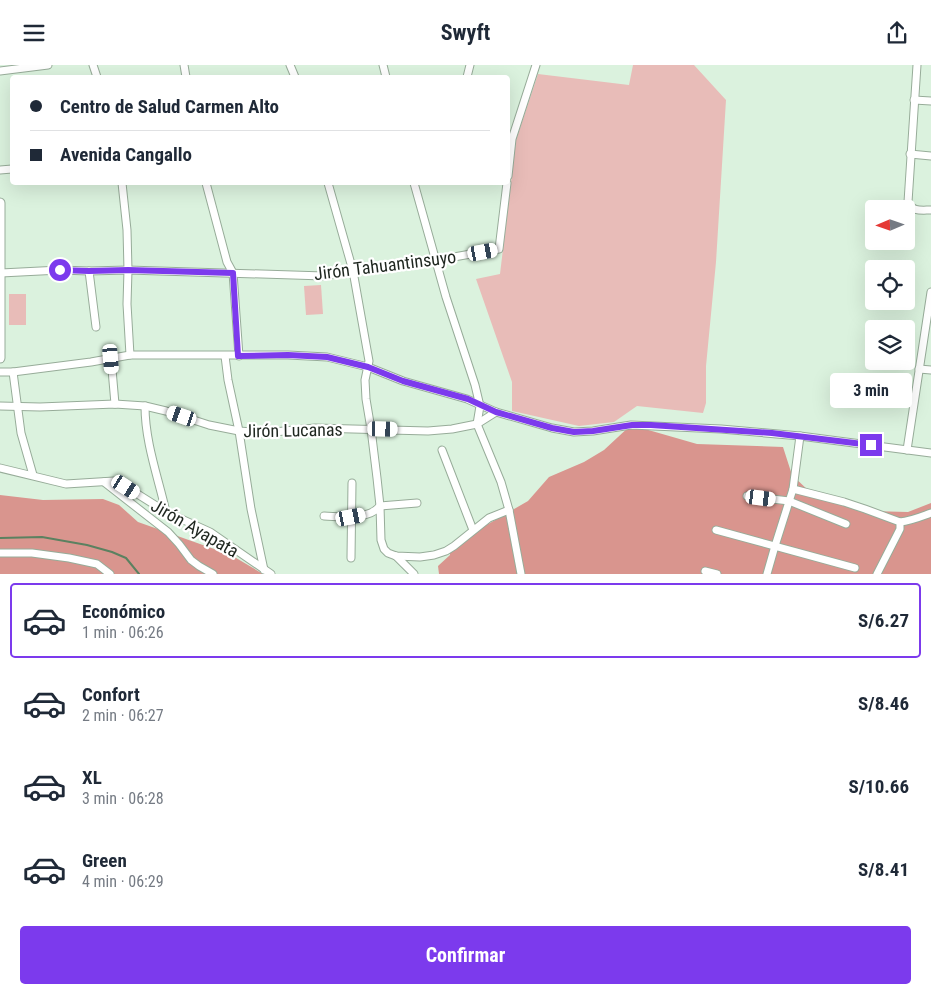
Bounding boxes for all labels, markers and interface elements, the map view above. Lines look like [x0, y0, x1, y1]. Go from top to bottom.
icon: menu [20, 19, 48, 47]
icon: share [883, 19, 911, 47]
text: Swyft [441, 20, 490, 45]
text: Centro de Salud Carmen Alto [60, 95, 279, 118]
text: Avenida Cangallo [60, 143, 192, 166]
north arrow [865, 200, 915, 250]
map controls [865, 200, 915, 370]
car [466, 242, 499, 262]
street label: Jirón Tahuantinsuyo [313, 246, 457, 284]
route start [49, 259, 71, 281]
button: locate [865, 260, 915, 310]
button: layers [865, 320, 915, 370]
car [102, 343, 119, 375]
callout: 3 min [830, 373, 912, 407]
text: 3 min [853, 381, 889, 400]
car [165, 404, 198, 428]
street label: Jirón Lucanas [243, 419, 343, 441]
car [367, 421, 398, 437]
route end [860, 434, 882, 456]
car [109, 473, 142, 501]
car [745, 489, 776, 507]
street label: Jirón Ayapata [148, 495, 242, 561]
car [334, 507, 367, 527]
icon: car [22, 598, 67, 643]
text: Económico [82, 600, 165, 623]
text: S/6.27 [858, 609, 909, 632]
text: 1 min · 06:26 [82, 623, 164, 642]
icon: car [22, 681, 67, 726]
text: Confort [82, 683, 140, 706]
text: S/8.46 [858, 692, 909, 715]
text: 2 min · 06:27 [82, 706, 164, 725]
icon: car [22, 764, 67, 809]
text: XL [82, 766, 102, 789]
text: S/10.66 [849, 775, 909, 798]
text: 3 min · 06:28 [82, 789, 164, 808]
icon: car [22, 847, 67, 892]
text: Green [82, 849, 127, 872]
text: S/8.41 [858, 858, 909, 881]
text: 4 min · 06:29 [82, 872, 164, 891]
button: Confirmar [20, 926, 911, 984]

